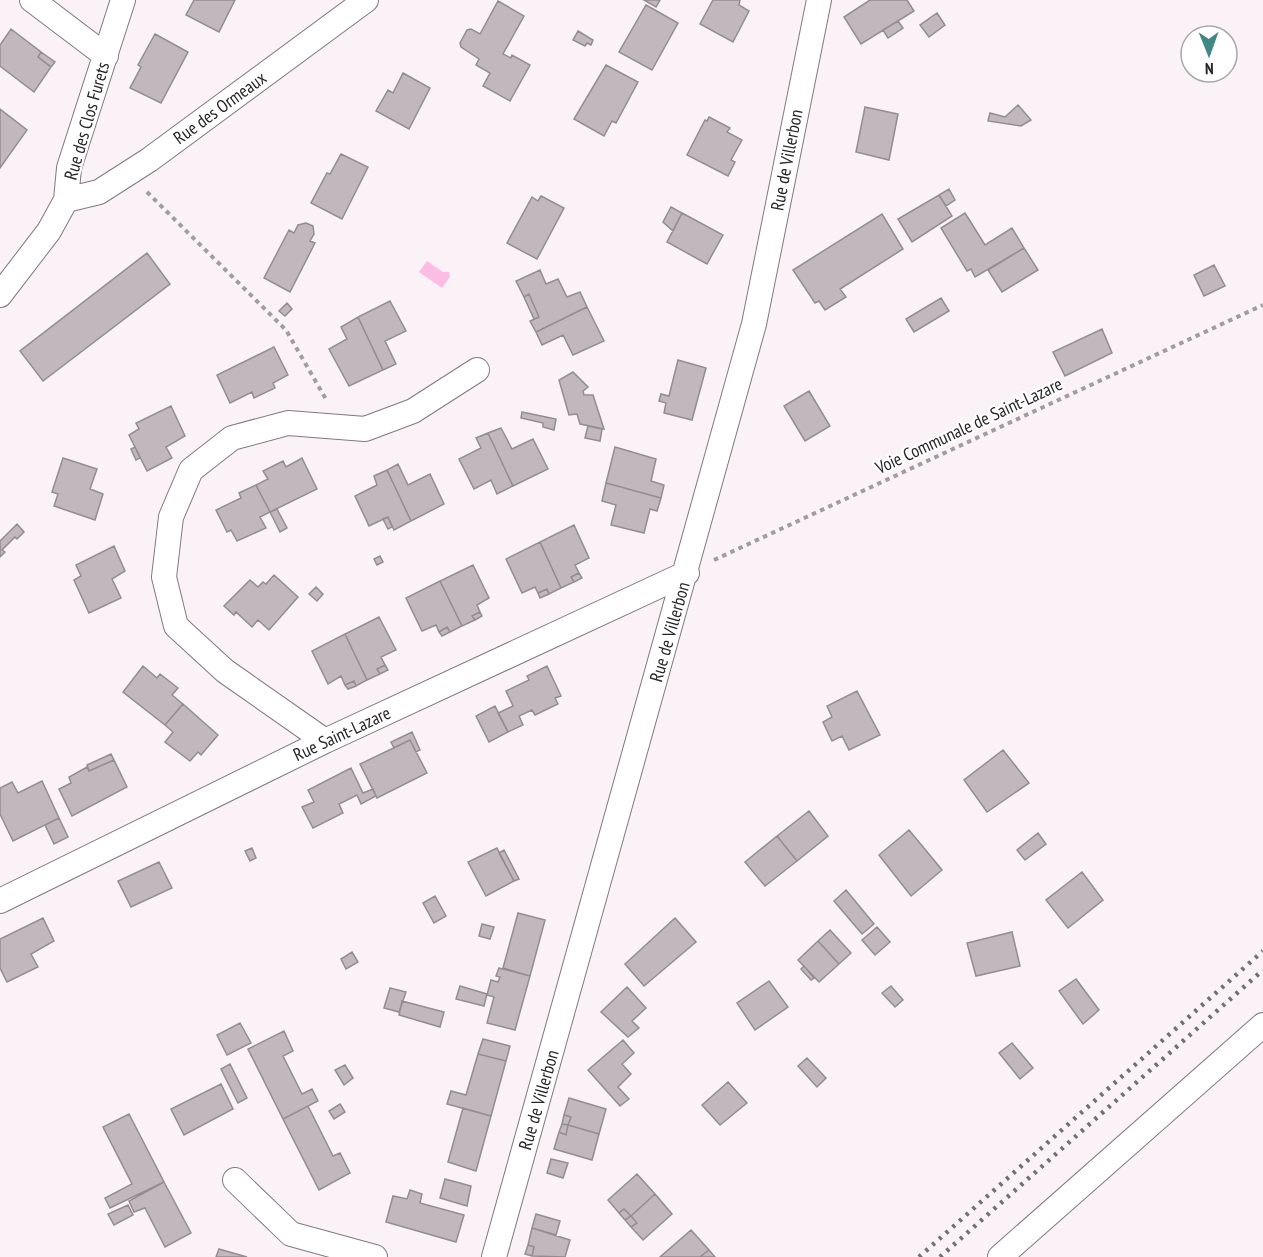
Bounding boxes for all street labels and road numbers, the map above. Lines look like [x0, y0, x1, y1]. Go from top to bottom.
street label: Rue des Clos Furets [59, 59, 114, 182]
street label: Rue des Ormeaux [169, 66, 271, 149]
street label: Rue de Villerbon [765, 107, 808, 213]
street label: Voie Communale de Saint-Lazare [871, 372, 1066, 479]
street label: Rue de Villerbon [644, 579, 695, 684]
street label: Rue Saint-Lazare [290, 701, 394, 766]
street label: Rue de Villerbon [513, 1047, 564, 1152]

